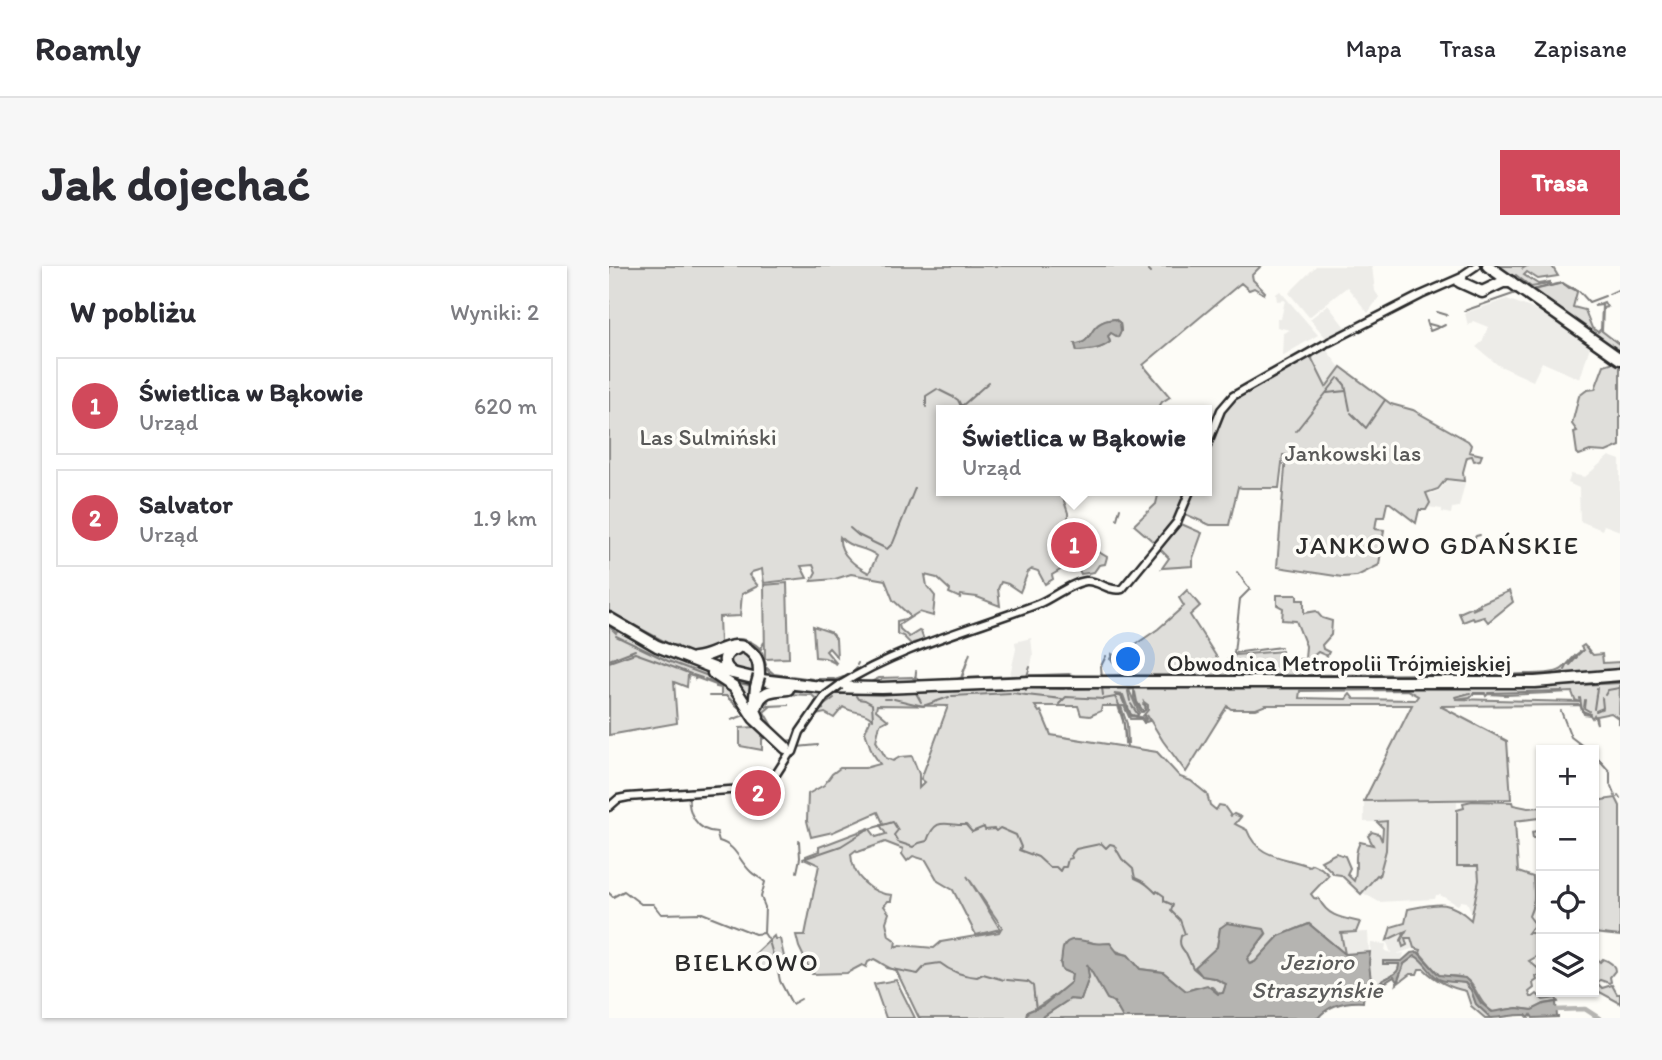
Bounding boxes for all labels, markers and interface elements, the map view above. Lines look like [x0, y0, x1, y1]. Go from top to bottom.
text: Roamly [35, 29, 141, 68]
text: Mapa [1346, 34, 1402, 63]
text: Trasa [1440, 34, 1496, 63]
text: Zapisane [1534, 34, 1627, 63]
button: Trasa [1500, 150, 1620, 215]
text: Jak dojechać [42, 153, 310, 212]
text: W pobliżu [70, 293, 196, 330]
text: Wyniki: 2 [450, 298, 539, 326]
text: Świetlica w Bąkowie [139, 376, 363, 408]
text: 1 [90, 392, 100, 420]
text: 620 m [474, 392, 537, 420]
popup [936, 405, 1212, 496]
text: Urząd [139, 408, 198, 436]
text: Świetlica w Bąkowie [962, 421, 1186, 453]
park label: Las Sulmiński [639, 423, 777, 451]
park label: Jankowski las [1285, 439, 1421, 467]
text: Urząd [962, 453, 1021, 481]
text: Salvator [139, 488, 233, 520]
text: 2 [89, 504, 101, 532]
text: 1.9 km [473, 504, 537, 532]
pin: 1 [1051, 519, 1097, 571]
text: Urząd [139, 520, 198, 548]
district label: JANKOWO GDAŃSKIE [1296, 529, 1580, 561]
your location [1111, 642, 1145, 676]
street label: Obwodnica Metropolii Trójmiejskiej [1167, 649, 1511, 677]
map controls [1536, 745, 1599, 997]
button: + [1536, 745, 1599, 808]
pin: 2 [735, 767, 781, 819]
button: − [1536, 808, 1599, 871]
button: locate [1536, 871, 1599, 934]
button: layers [1536, 934, 1599, 997]
district label: BIELKOWO [674, 946, 820, 978]
water label: Jezioro Straszyńskie [1251, 947, 1384, 1004]

